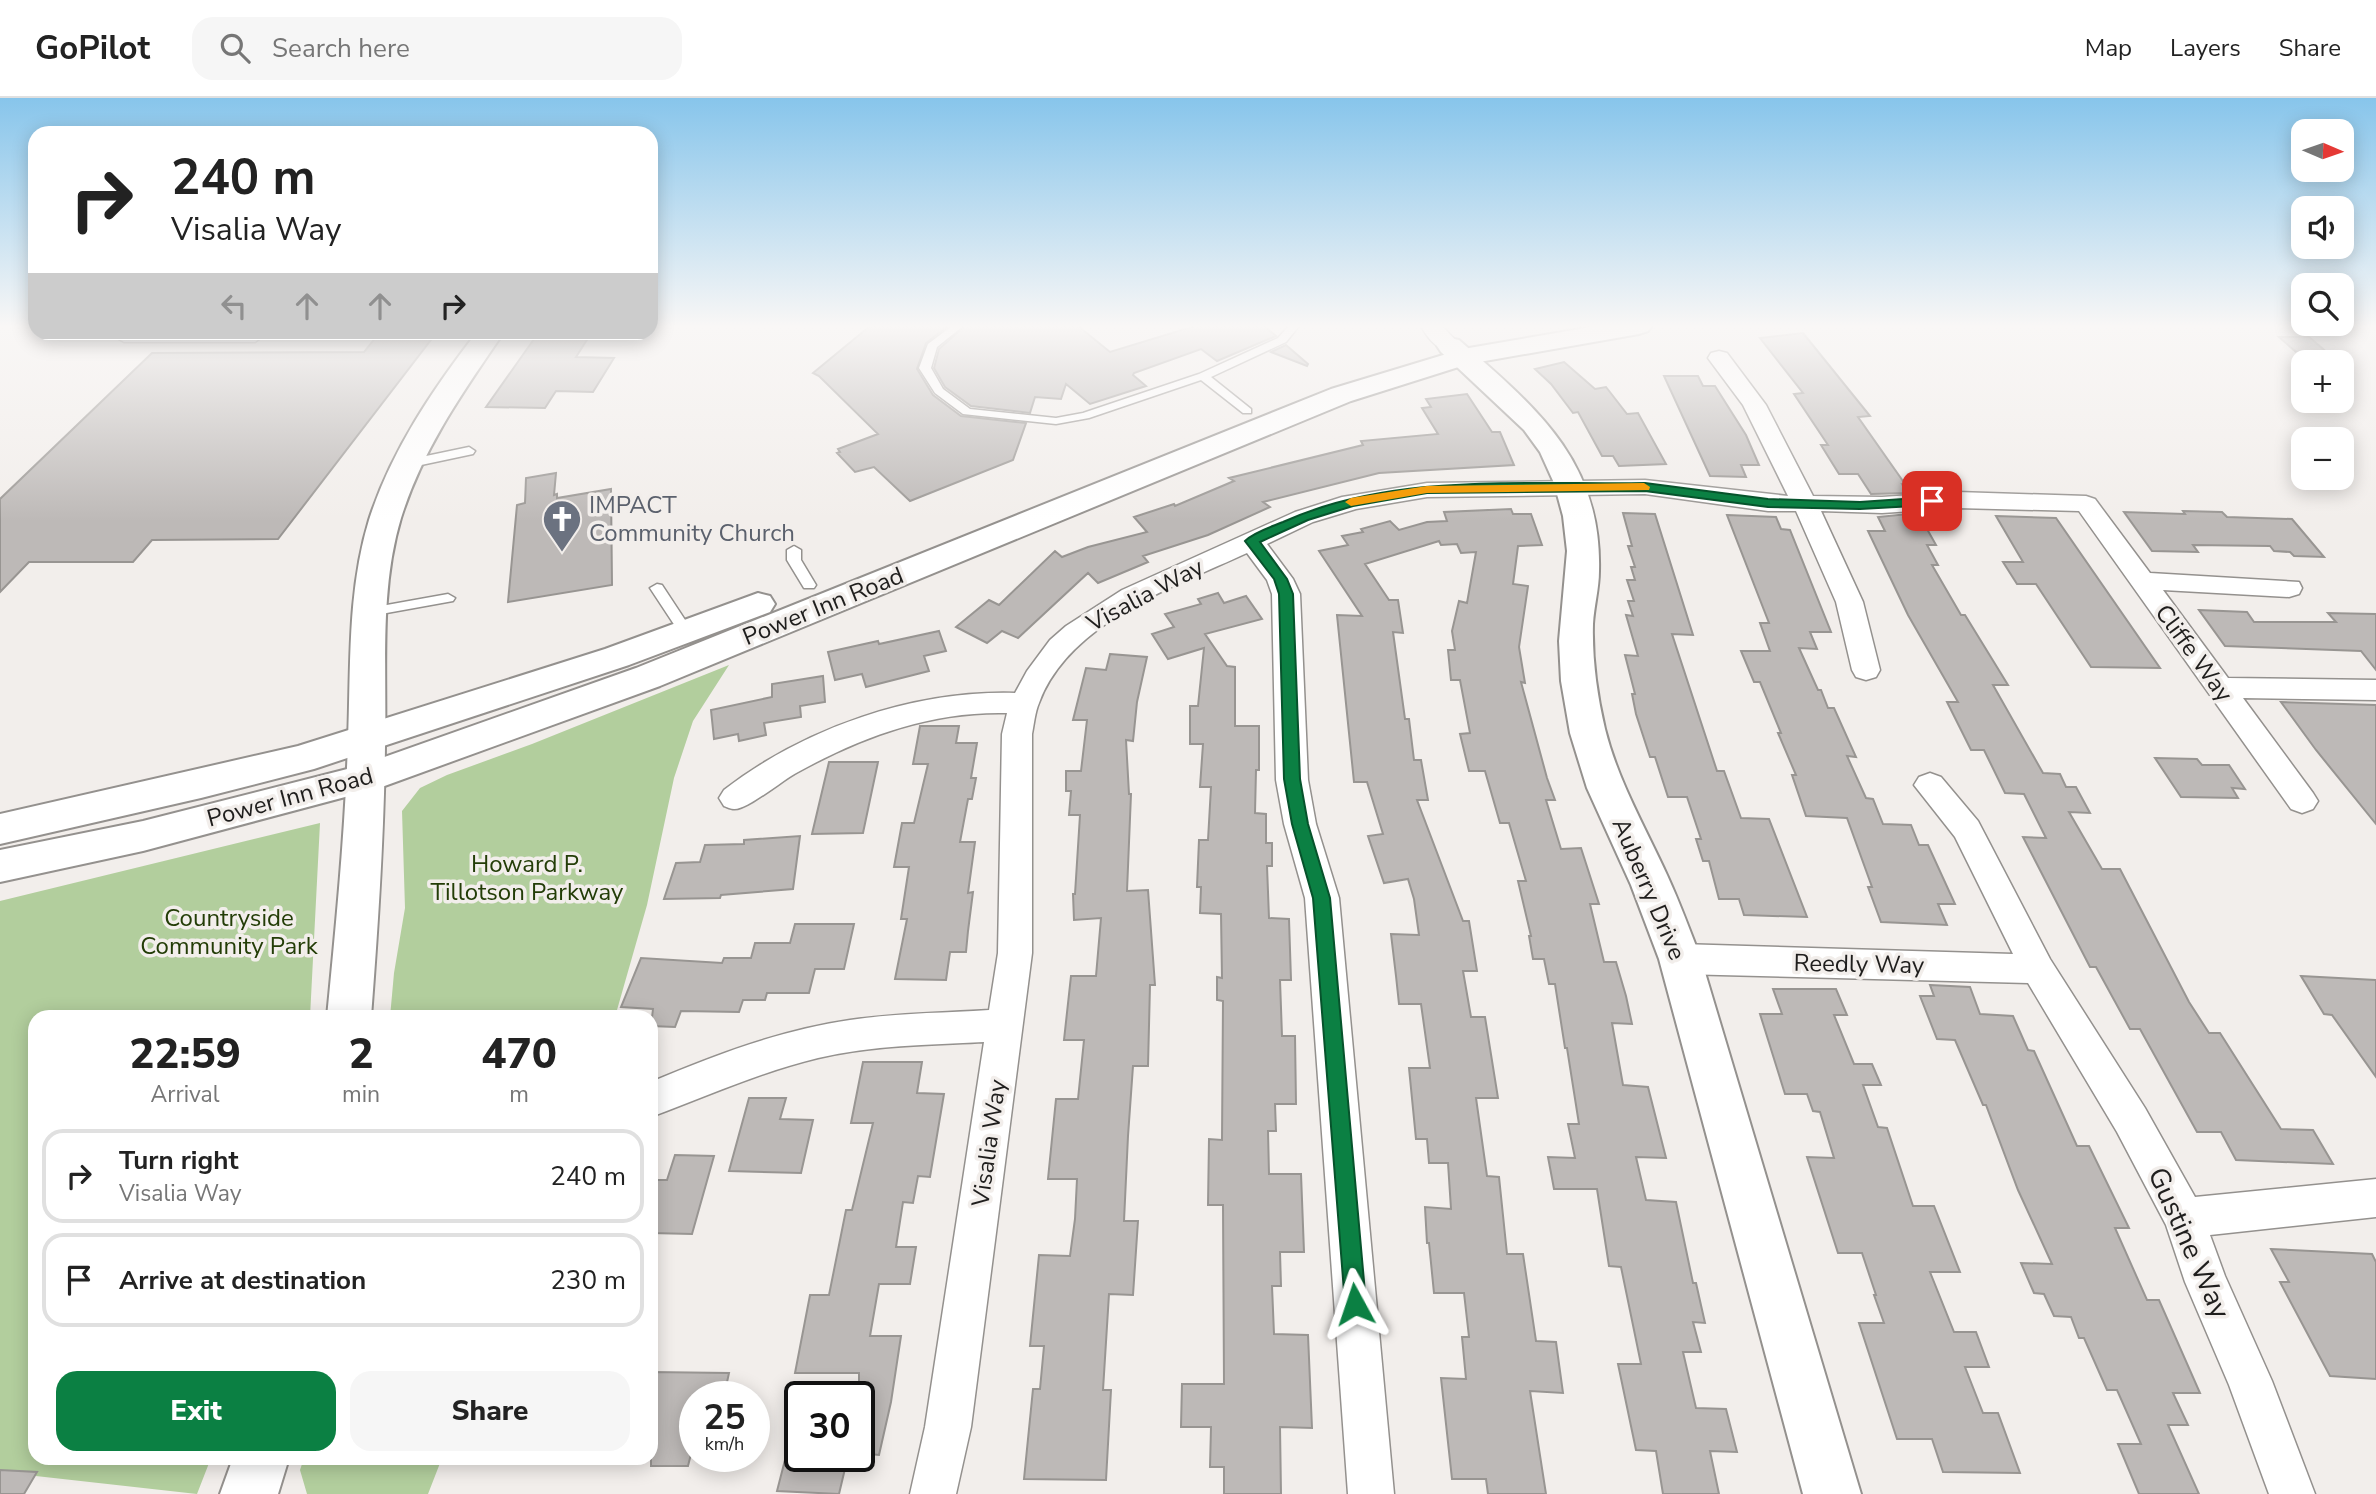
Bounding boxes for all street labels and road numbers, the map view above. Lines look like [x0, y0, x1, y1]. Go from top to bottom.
street label: Visalia Way [1080, 551, 1210, 640]
street label: Power Inn Road [738, 559, 908, 653]
street label: Cliffe Way [2148, 598, 2241, 709]
street label: Power Inn Road [203, 759, 377, 835]
street label: Auberry Drive [1605, 813, 1693, 965]
street label: Reedly Way [1793, 947, 1925, 981]
street label: Visalia Way [964, 1077, 1014, 1210]
street label: Gustine Way [2139, 1161, 2240, 1325]

